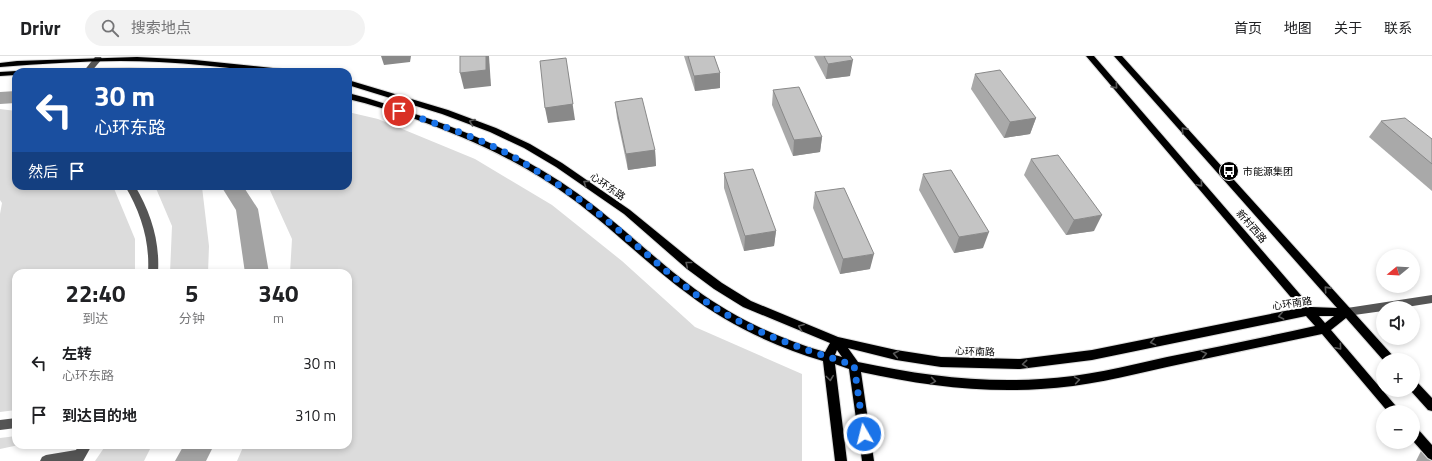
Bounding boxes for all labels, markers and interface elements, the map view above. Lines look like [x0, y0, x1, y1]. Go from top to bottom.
search box [85, 10, 365, 46]
text: Drivr [20, 13, 61, 42]
text: 搜索地点 [131, 16, 191, 39]
icon: search [99, 17, 121, 39]
text: 首页 [1234, 17, 1262, 38]
text: 地图 [1284, 17, 1312, 38]
text: 关于 [1334, 17, 1362, 38]
text: 联系 [1384, 17, 1412, 38]
text: 30 m [94, 74, 155, 117]
one-way arrow [1111, 81, 1118, 88]
icon: left [28, 84, 80, 136]
pin [382, 94, 416, 128]
icon: arrive [388, 100, 410, 122]
text: 心环东路 [94, 114, 166, 141]
one-way arrow [468, 119, 475, 127]
one-way arrow [1181, 127, 1189, 135]
text: 然后 [28, 160, 58, 183]
icon: arrive [66, 160, 88, 182]
bus stop icon: 市能源集团 [1218, 160, 1240, 182]
place label: 市能源集团 [1243, 164, 1293, 179]
street label: 心环东路 [587, 169, 628, 204]
one-way arrow [583, 180, 590, 188]
one-way arrow [1195, 180, 1202, 187]
street label: 新村西路 [1233, 206, 1270, 246]
north arrow [1376, 249, 1420, 293]
map controls [1376, 249, 1420, 449]
one-way arrow [686, 261, 693, 268]
text: 22:40 [65, 275, 125, 311]
text: 5 [185, 275, 199, 311]
text: 340 [258, 275, 299, 311]
one-way arrow [1324, 286, 1331, 294]
street label: 心环南路 [1271, 293, 1313, 314]
button: sound [1376, 301, 1420, 345]
text: 到达 [82, 308, 108, 328]
text: 分钟 [179, 308, 205, 328]
text: m [273, 308, 284, 328]
one-way arrow [1278, 311, 1284, 320]
one-way arrow [797, 323, 804, 331]
one-way arrow [1150, 337, 1157, 346]
text: 左转 [62, 342, 92, 365]
one-way arrow [1335, 342, 1342, 350]
street label: 心环南路 [955, 343, 995, 360]
one-way arrow [893, 351, 899, 359]
one-way arrow [1201, 351, 1207, 359]
icon: left [28, 352, 50, 374]
text: 30 m [303, 352, 336, 375]
button: + [1376, 353, 1420, 397]
one-way arrow [1022, 359, 1028, 368]
text: 心环东路 [62, 365, 114, 385]
one-way arrow [825, 375, 834, 381]
one-way arrow [930, 376, 937, 385]
one-way arrow [1074, 376, 1080, 385]
icon: arrive [28, 404, 50, 426]
text: 到达目的地 [62, 404, 137, 427]
text: 310 m [295, 404, 336, 427]
button: − [1376, 405, 1420, 449]
position arrow [843, 413, 885, 455]

